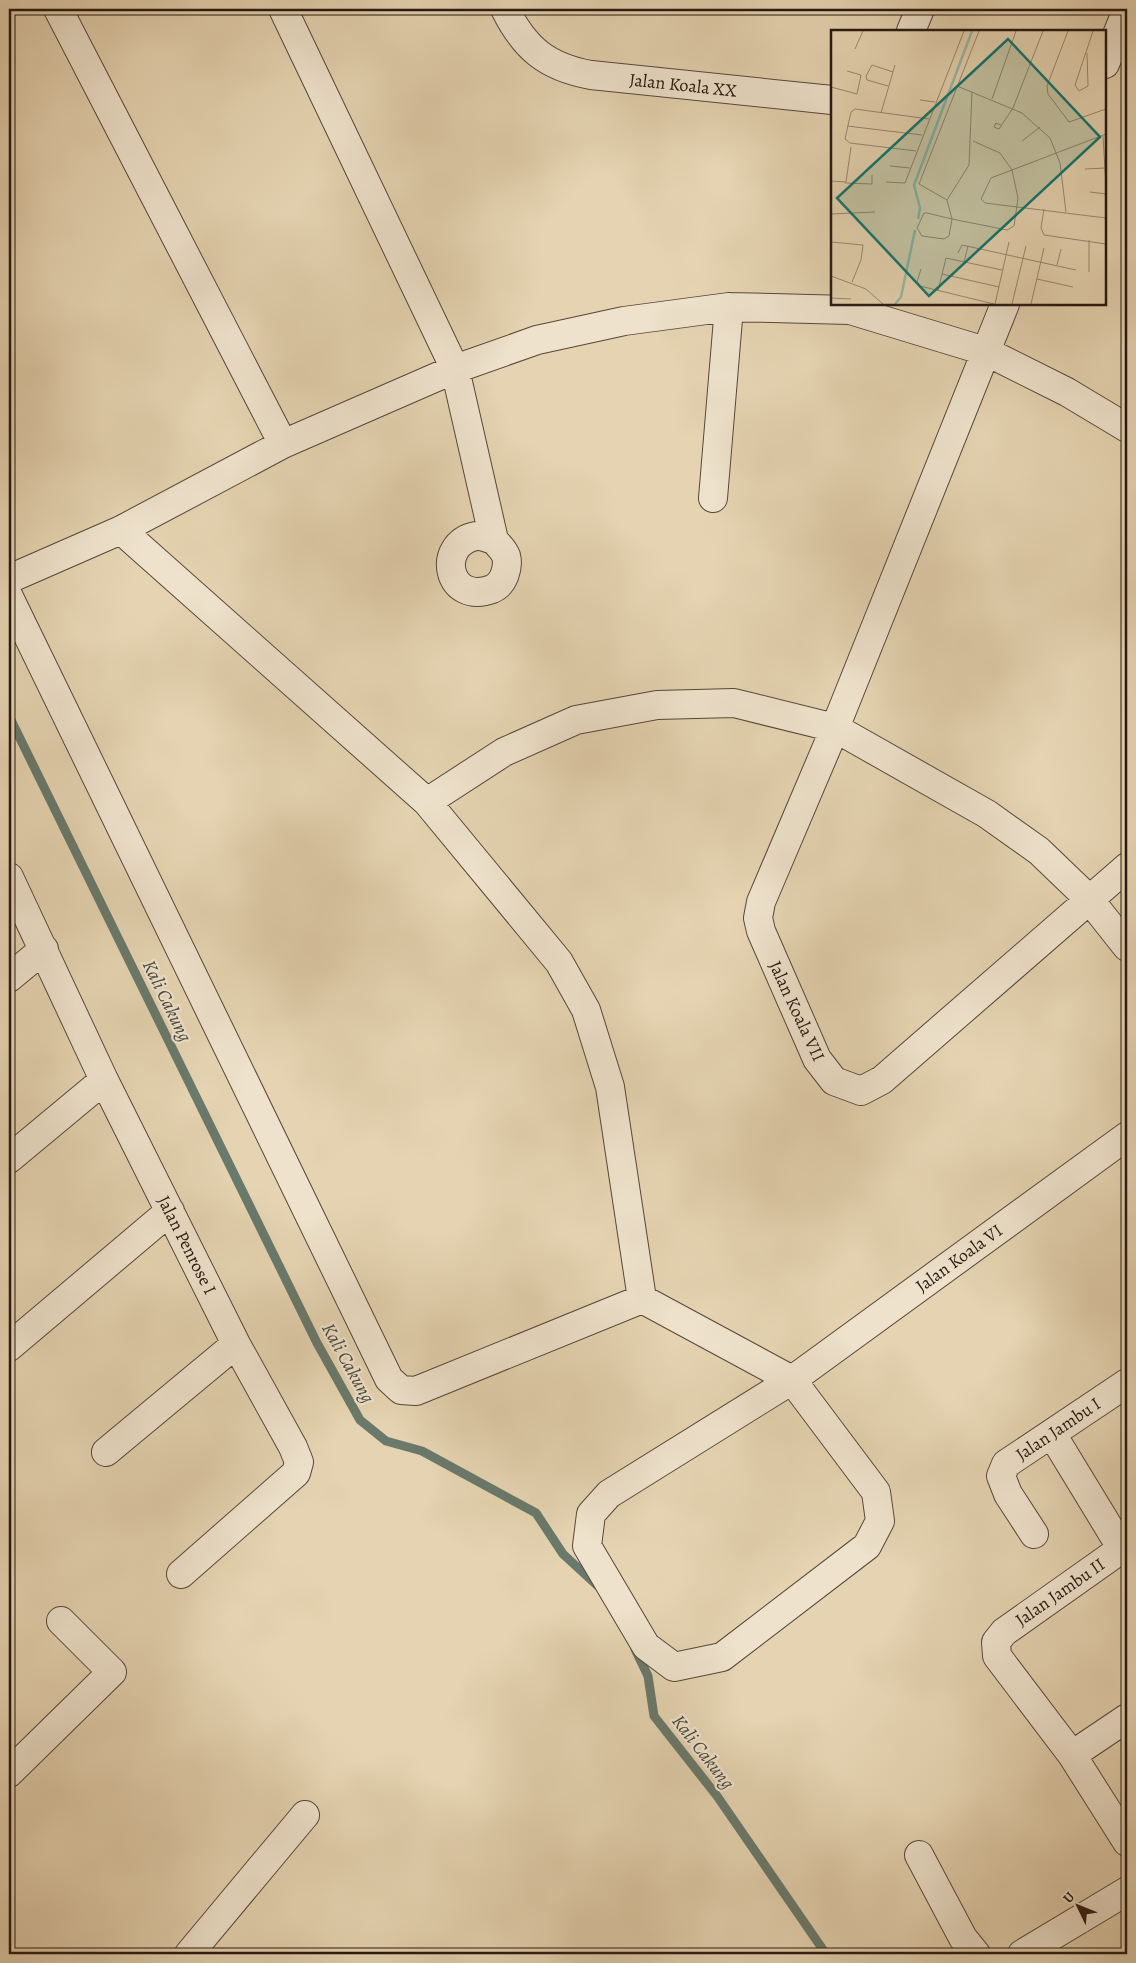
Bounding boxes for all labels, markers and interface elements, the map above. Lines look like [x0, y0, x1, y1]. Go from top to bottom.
inset map [831, 30, 1106, 305]
street label: Jalan Koala XX [628, 67, 738, 103]
water label: Kali Cakung [136, 956, 198, 1047]
street label: Jalan Koala VII [763, 957, 831, 1065]
street label: Jalan Penrose I [152, 1191, 222, 1299]
street label: Jalan Koala VI [911, 1218, 1007, 1298]
water label: Kali Cakung [315, 1318, 381, 1408]
street label: Jalan Jambu I [1011, 1392, 1105, 1466]
street label: Jalan Jambu II [1010, 1552, 1110, 1632]
water label: Kali Cakung [666, 1709, 741, 1795]
north arrow [1054, 1880, 1104, 1930]
text: U [1059, 1888, 1079, 1907]

